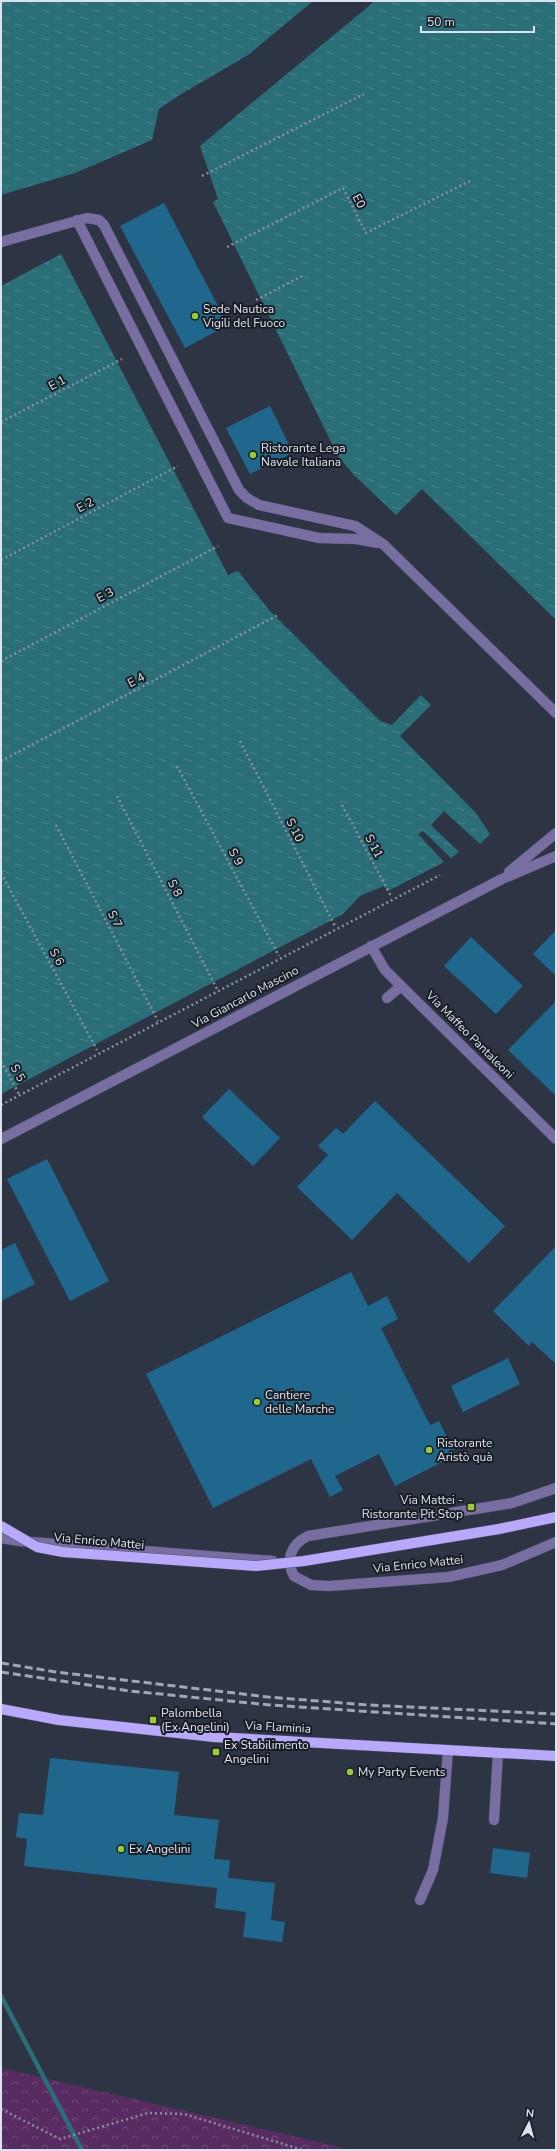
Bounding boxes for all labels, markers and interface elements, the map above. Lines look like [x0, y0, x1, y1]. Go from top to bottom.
scale bar [421, 8, 534, 34]
text: 50 m [427, 14, 455, 30]
street label: E0 [349, 191, 369, 211]
place label: Sede Nautica Vigili del Fuoco [202, 301, 286, 331]
marker: Sede Nautica Vigili del Fuoco [190, 311, 200, 321]
street label: E 1 [46, 372, 68, 394]
place label: Ristorante Lega Navale Italiana [261, 440, 346, 470]
marker: Ristorante Lega Navale Italiana [248, 450, 258, 460]
street label: E 2 [74, 494, 96, 516]
street label: E 3 [94, 584, 116, 606]
street label: E 4 [125, 669, 147, 691]
street label: S 10 [282, 815, 308, 845]
street label: S 11 [361, 831, 387, 861]
street label: S 9 [225, 845, 247, 869]
street label: S 8 [164, 876, 186, 900]
street label: S 7 [104, 907, 126, 931]
street label: S 6 [46, 945, 68, 969]
street label: Via Giancarlo Mascino [188, 962, 301, 1032]
street label: Via Maffeo Pantaleoni [422, 987, 517, 1082]
street label: S 5 [7, 1061, 29, 1085]
place label: Cantiere delle Marche [265, 1387, 335, 1417]
marker: Cantiere delle Marche [252, 1397, 262, 1407]
place label: Ristorante Aristò quà [437, 1435, 493, 1465]
marker: Ristorante Aristò quà [424, 1445, 434, 1455]
place label: Via Mattei - Ristorante Pit Stop [362, 1492, 463, 1522]
marker: Via Mattei - Ristorante Pit Stop [466, 1502, 476, 1512]
street label: Via Enrico Mattei [52, 1529, 145, 1553]
street label: Via Enrico Mattei [371, 1551, 464, 1577]
place label: Palombella (Ex Angelini) [161, 1705, 230, 1735]
marker: Palombella (Ex Angelini) [148, 1715, 158, 1725]
street label: Via Flaminia [244, 1717, 311, 1737]
place label: Ex Stabilimento Angelini [224, 1737, 309, 1767]
marker: Ex Stabilimento Angelini [211, 1747, 221, 1757]
place label: My Party Events [358, 1764, 446, 1780]
marker: My Party Events [345, 1767, 355, 1777]
place label: Ex Angelini [129, 1841, 190, 1857]
marker: Ex Angelini [116, 1844, 126, 1854]
north arrow [509, 2103, 549, 2143]
text: N [525, 2106, 535, 2121]

